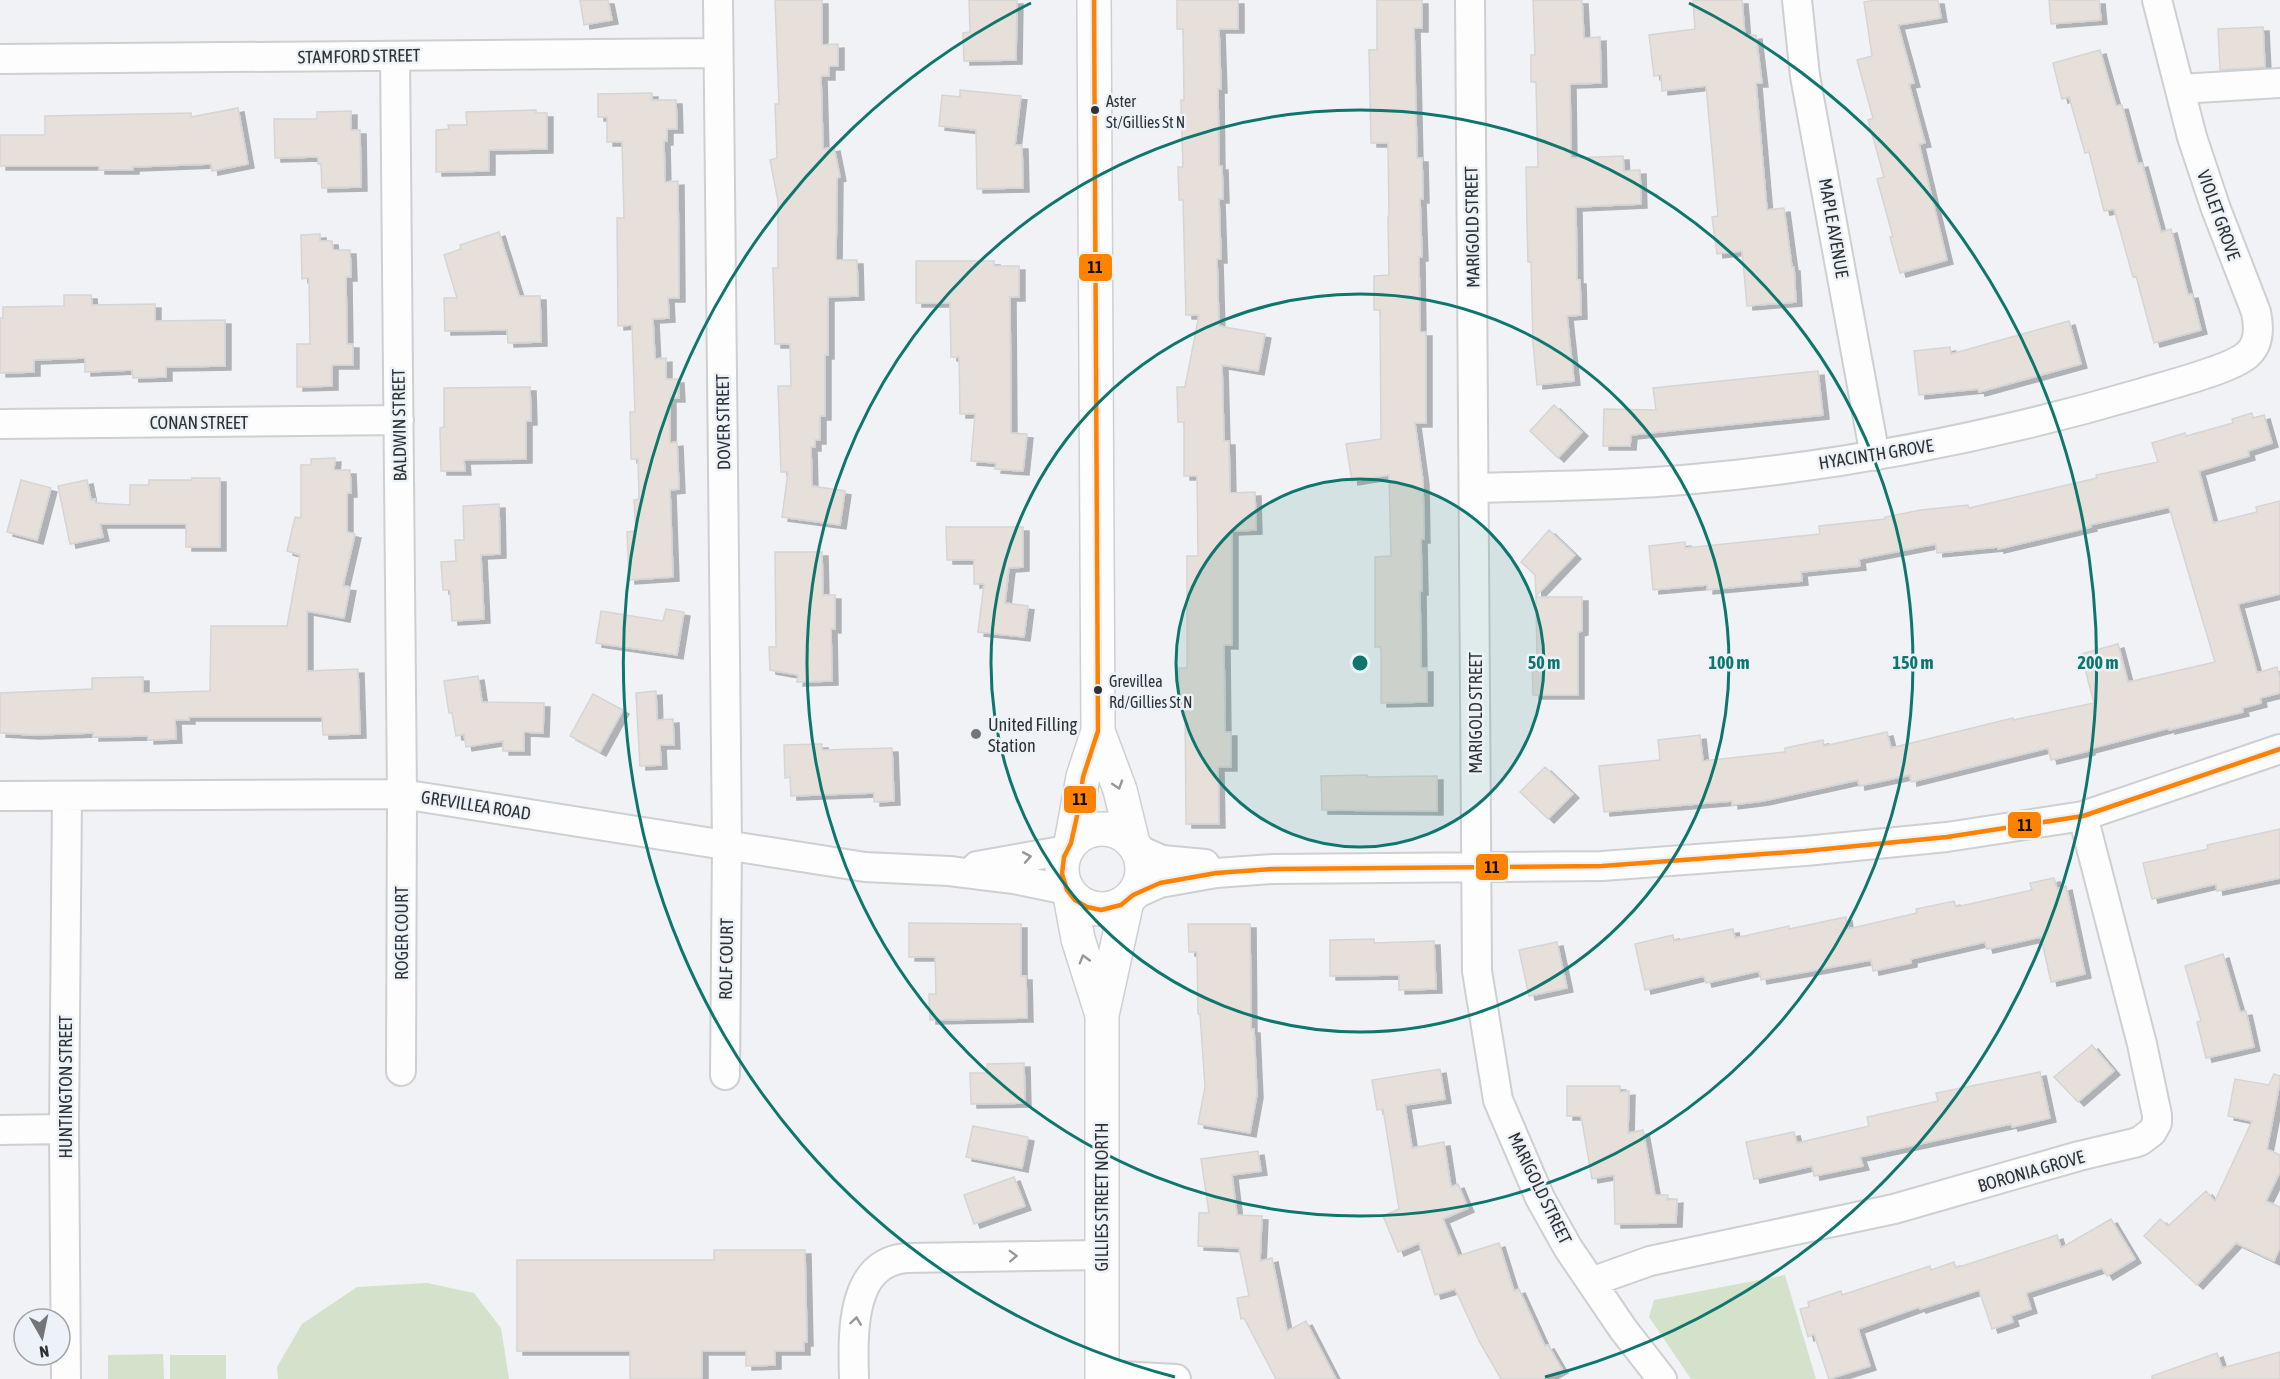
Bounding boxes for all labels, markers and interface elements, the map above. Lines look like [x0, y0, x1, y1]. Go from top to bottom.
street label: STAMFORD STREET [298, 44, 421, 68]
place label: Aster St/Gillies St N [1106, 92, 1185, 131]
marker: Aster St/Gillies St N [1089, 104, 1101, 116]
street label: MARIGOLD STREET [1460, 166, 1484, 288]
street label: VIOLET GROVE [2193, 167, 2245, 263]
street label: MAPLE AVENUE [1815, 177, 1853, 280]
line badge: 11 [1078, 253, 1113, 282]
text: 11 [1087, 258, 1103, 276]
street label: BALDWIN STREET [388, 368, 410, 482]
street label: DOVER STREET [712, 374, 734, 470]
street label: CONAN STREET [150, 412, 248, 433]
street label: HYACINTH GROVE [1817, 435, 1935, 473]
street label: MARIGOLD STREET [1465, 652, 1486, 774]
text: 50 m [1528, 652, 1560, 673]
text: 100 m [1709, 652, 1749, 673]
text: 150 m [1893, 652, 1933, 673]
text: 200 m [2078, 652, 2118, 673]
centre of rings [1350, 653, 1370, 673]
place label: Grevillea Rd/Gillies St N [1109, 672, 1192, 711]
marker: Grevillea Rd/Gillies St N [1092, 684, 1104, 696]
place label: United Filling Station [988, 714, 1077, 756]
marker: United Filling Station [969, 727, 983, 741]
one-way arrow [1111, 779, 1123, 790]
line badge: 11 [1063, 785, 1097, 814]
street label: GREVILLEA ROAD [420, 786, 532, 824]
text: 11 [1072, 790, 1088, 808]
line badge: 11 [2007, 811, 2042, 839]
text: 11 [2017, 816, 2033, 834]
one-way arrow [1022, 852, 1032, 864]
line badge: 11 [1475, 853, 1509, 881]
text: 11 [1484, 858, 1500, 876]
street label: ROGER COURT [391, 886, 412, 980]
street label: ROLF COURT [715, 918, 737, 1000]
one-way arrow [1078, 954, 1091, 964]
street label: HUNTINGTON STREET [55, 1015, 76, 1159]
street label: GILLIES STREET NORTH [1091, 1122, 1112, 1272]
street label: MARIGOLD STREET [1504, 1129, 1576, 1247]
street label: BORONIA GROVE [1975, 1146, 2087, 1196]
one-way arrow [1009, 1250, 1018, 1262]
north arrow [12, 1307, 72, 1367]
one-way arrow [849, 1316, 861, 1325]
text: N [38, 1342, 50, 1361]

